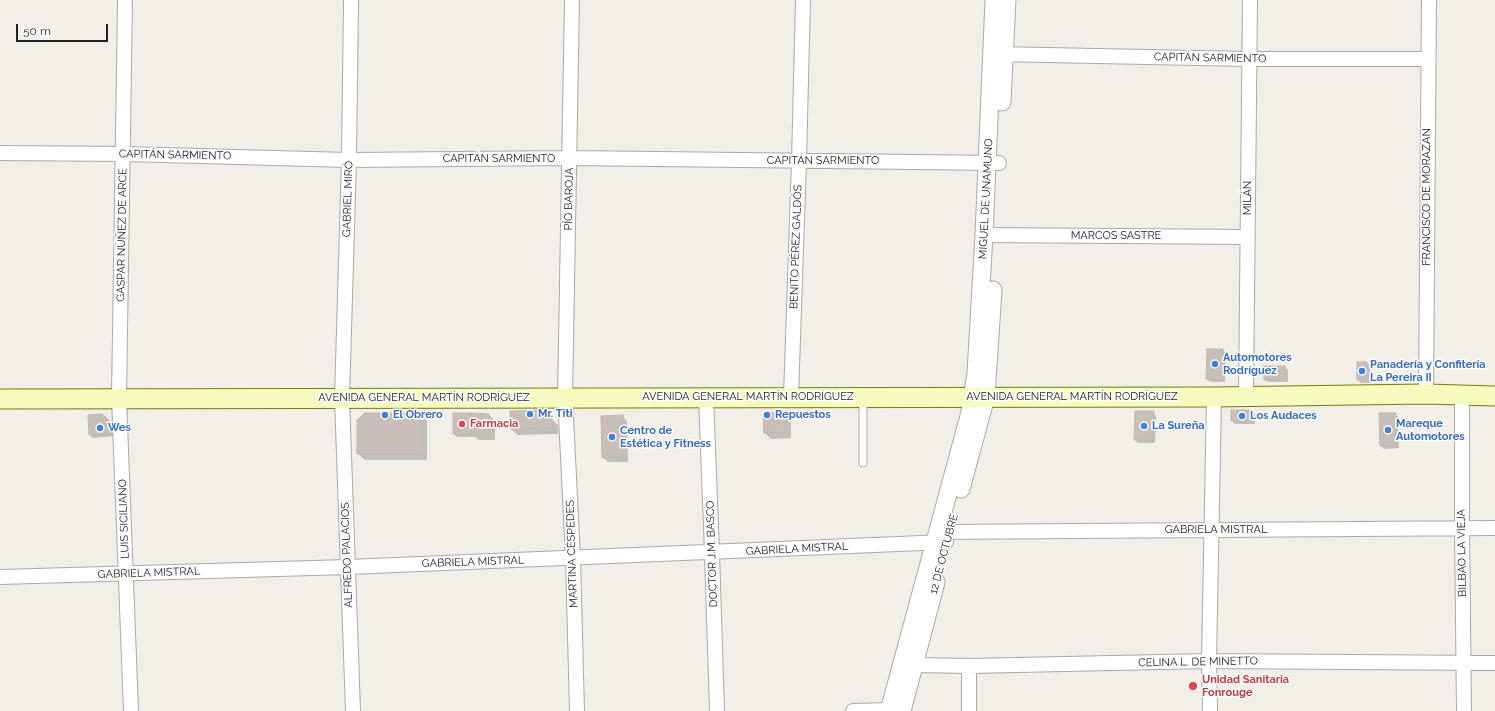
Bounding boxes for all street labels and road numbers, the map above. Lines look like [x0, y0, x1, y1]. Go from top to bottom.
street label: CAPITÁN SARMIENTO [1154, 50, 1266, 66]
street label: FRANCISCO DE MORAZÁN [1420, 128, 1434, 266]
street label: MIGUEL DE UNAMUNO [976, 138, 996, 260]
street label: CAPITÁN SARMIENTO [119, 147, 231, 163]
street label: CAPITÁN SARMIENTO [443, 152, 555, 166]
street label: CAPITÁN SARMIENTO [767, 154, 879, 168]
street label: GABRIEL MIRÓ [340, 161, 356, 237]
street label: PÍO BAROJA [562, 167, 576, 231]
street label: GASPAR NÚÑEZ DE ARCE [114, 168, 130, 302]
street label: MILÁN [1241, 181, 1255, 215]
street label: BENITO PÉREZ GALDÓS [787, 185, 805, 309]
street label: MARCOS SASTRE [1071, 229, 1161, 243]
street label: AVENIDA GENERAL MARTÍN RODRÍGUEZ [642, 390, 854, 404]
street label: AVENIDA GENERAL MARTÍN RODRÍGUEZ [966, 390, 1178, 404]
street label: AVENIDA GENERAL MARTÍN RODRÍGUEZ [318, 391, 530, 405]
street label: LUIS SICILIANO [116, 479, 132, 559]
street label: MARTINA CÉSPEDES [564, 500, 580, 608]
street label: DOCTOR J.M. BASCO [704, 500, 720, 608]
street label: ALFREDO PALACIOS [339, 502, 355, 608]
street label: BILBAO LA VIEJA [1455, 509, 1469, 597]
street label: 12 DE OCTUBRE [927, 512, 961, 596]
street label: GABRIELA MISTRAL [1165, 523, 1267, 537]
street label: GABRIELA MISTRAL [745, 540, 849, 558]
street label: GABRIELA MISTRAL [421, 554, 525, 570]
street label: GABRIELA MISTRAL [97, 565, 201, 581]
street label: CELINA L. DE MINETTO [1138, 654, 1258, 670]

